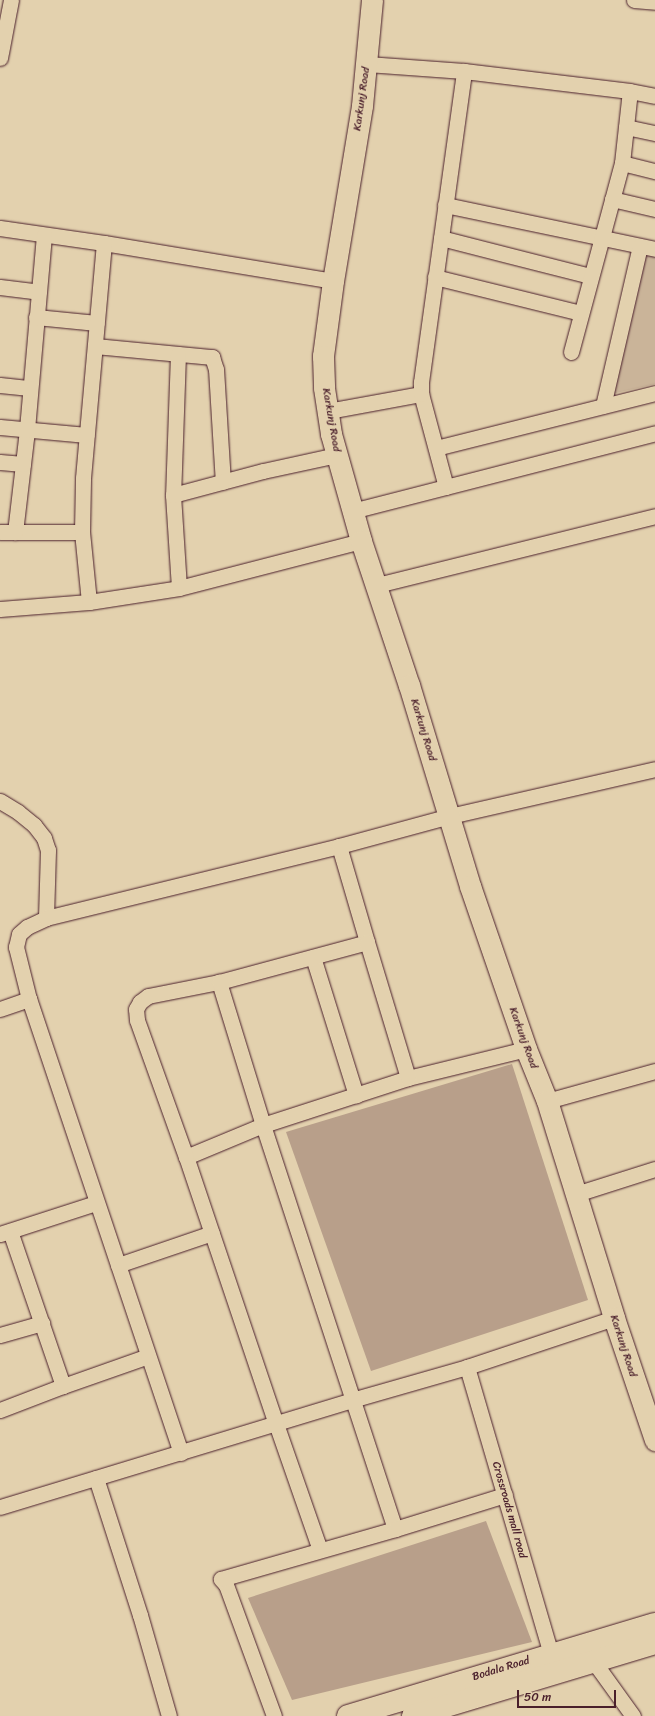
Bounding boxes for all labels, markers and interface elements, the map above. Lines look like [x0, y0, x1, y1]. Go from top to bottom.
street label: Karkunj Road [351, 66, 373, 132]
street label: Karkunj Road [319, 387, 343, 453]
street label: Karkunj Road [407, 697, 439, 763]
street label: Karkunj Road [506, 1005, 540, 1071]
street label: Karkunj Road [607, 1313, 639, 1379]
street label: Crossroads mall road [489, 1460, 529, 1560]
street label: Bodala Road [471, 1654, 531, 1684]
scale bar [519, 1682, 618, 1708]
text: 50 m [524, 1686, 551, 1708]

